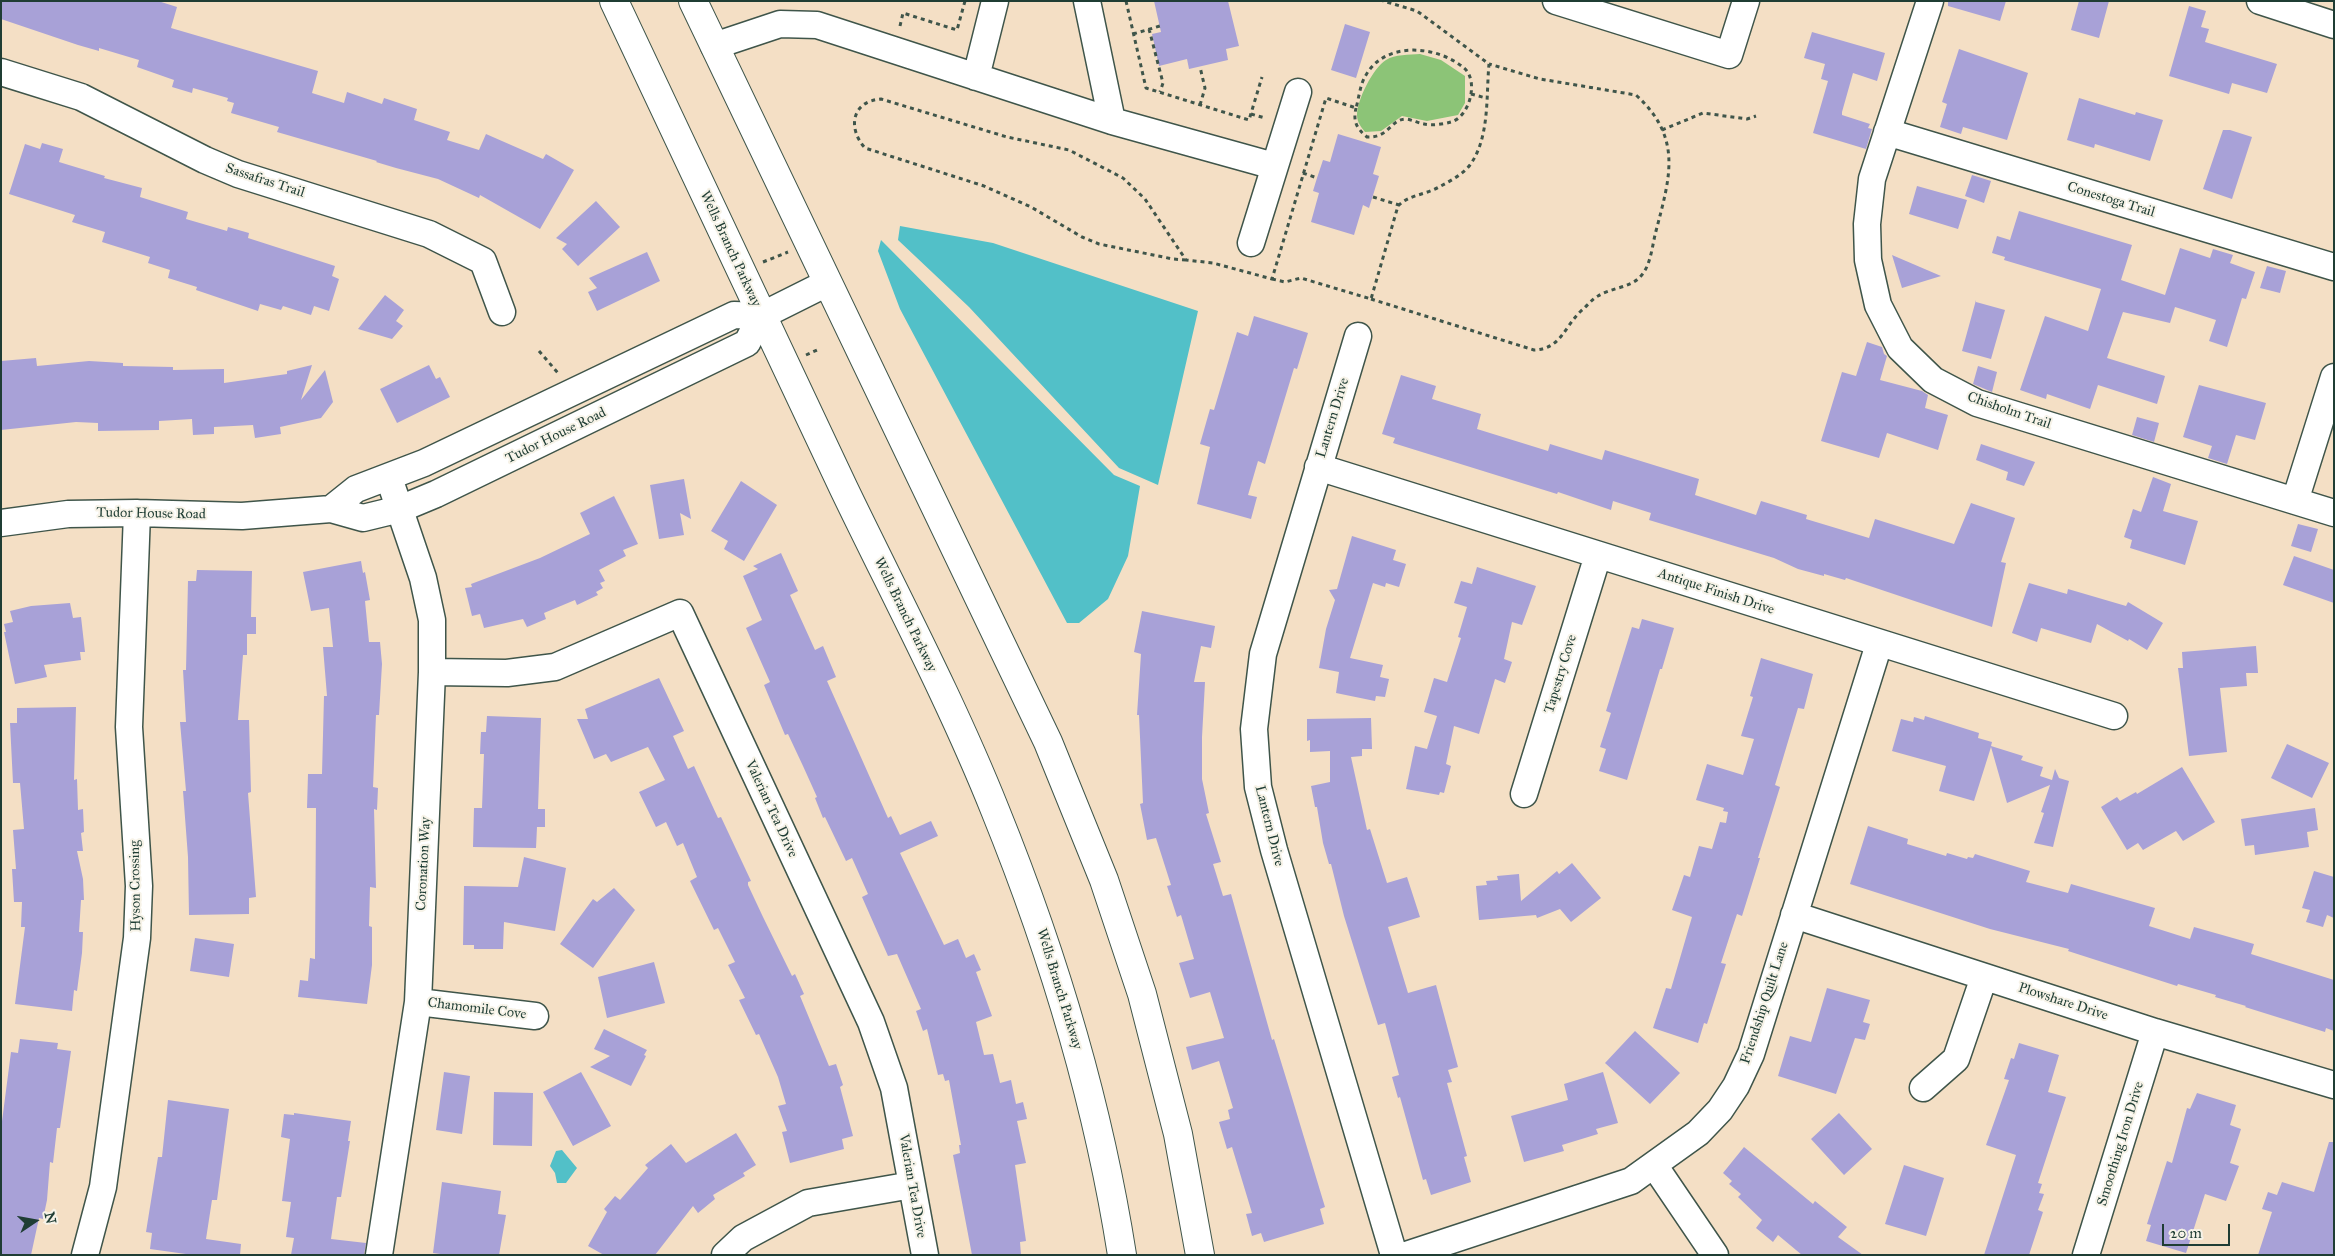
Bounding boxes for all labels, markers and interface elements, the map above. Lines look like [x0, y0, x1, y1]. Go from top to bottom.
street label: Sassafras Trail [223, 160, 307, 202]
street label: Conestoga Trail [2065, 179, 2157, 221]
street label: Wells Branch Parkway [696, 189, 764, 309]
street label: Lantern Drive [1313, 376, 1353, 460]
street label: Chisholm Trail [1965, 389, 2053, 433]
street label: Tudor House Road [503, 404, 609, 468]
street label: Tudor House Road [96, 505, 206, 523]
street label: Wells Branch Parkway [870, 555, 940, 675]
street label: Antique Finish Drive [1656, 565, 1776, 619]
street label: Tapestry Cove [1541, 633, 1581, 715]
street label: Valerian Tea Drive [741, 758, 801, 860]
street label: Lantern Drive [1251, 784, 1287, 868]
street label: Coronation Way [413, 817, 435, 911]
street label: Hyson Crossing [127, 840, 145, 932]
street label: Wells Branch Parkway [1033, 926, 1085, 1052]
street label: Friendship Quilt Lane [1737, 940, 1793, 1066]
street label: Plowshare Drive [2016, 980, 2110, 1024]
street label: Chamomile Cove [427, 995, 527, 1023]
street label: Smoothing Iron Drive [2094, 1080, 2148, 1208]
street label: Valerian Tea Drive [895, 1133, 929, 1239]
north arrow [10, 1196, 60, 1246]
text: N [41, 1210, 60, 1225]
scale bar [2165, 1214, 2232, 1246]
text: 20 m [2170, 1224, 2202, 1242]

